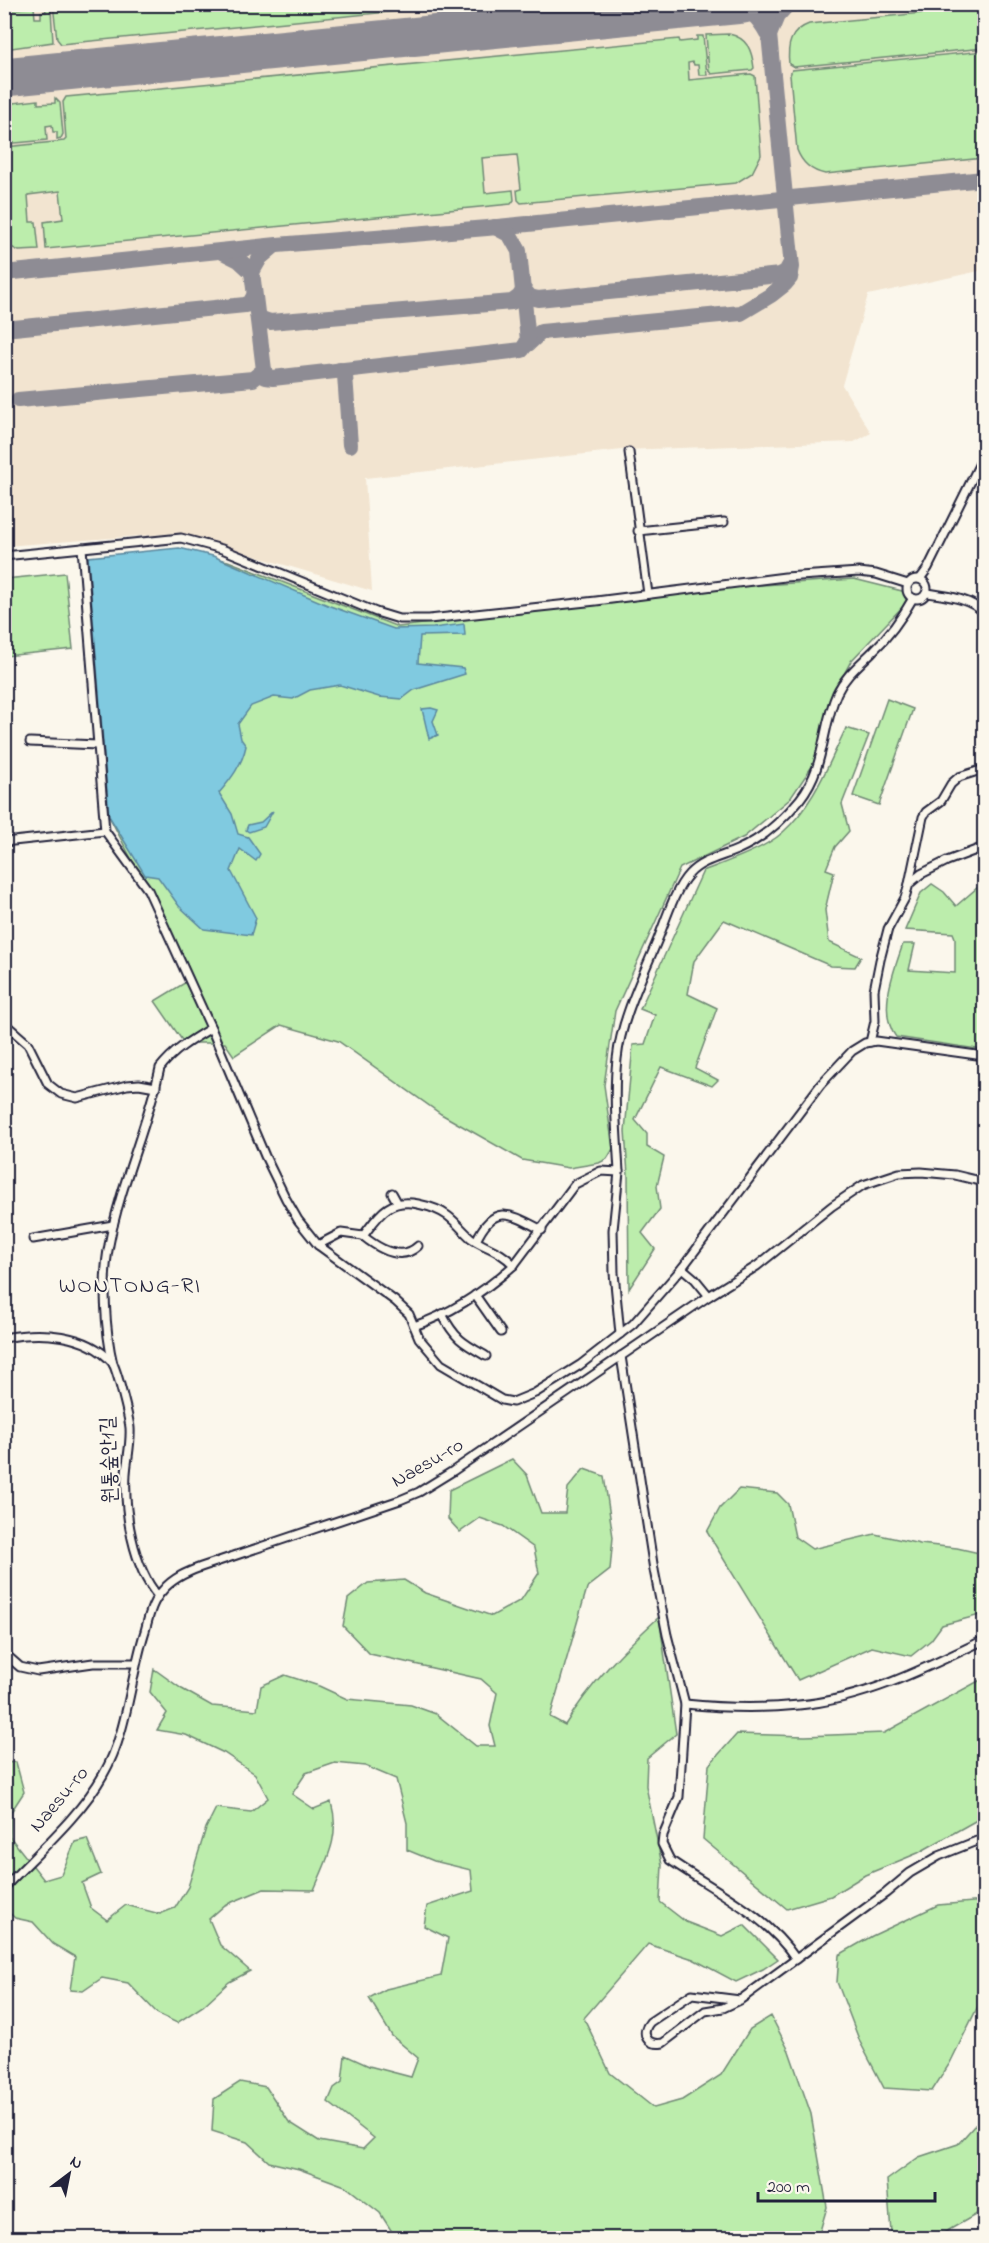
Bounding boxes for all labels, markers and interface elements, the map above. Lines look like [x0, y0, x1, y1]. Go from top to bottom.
district label: WONTONG-RI [59, 1271, 201, 1303]
street label: 원통숲안1길 [94, 1416, 126, 1504]
street label: Naesu-ro [387, 1432, 469, 1496]
street label: Naesu-ro [24, 1760, 96, 1840]
north arrow [39, 2144, 99, 2204]
text: N [65, 2150, 87, 2176]
scale bar [758, 2165, 935, 2203]
text: 200 m [767, 2175, 810, 2201]

